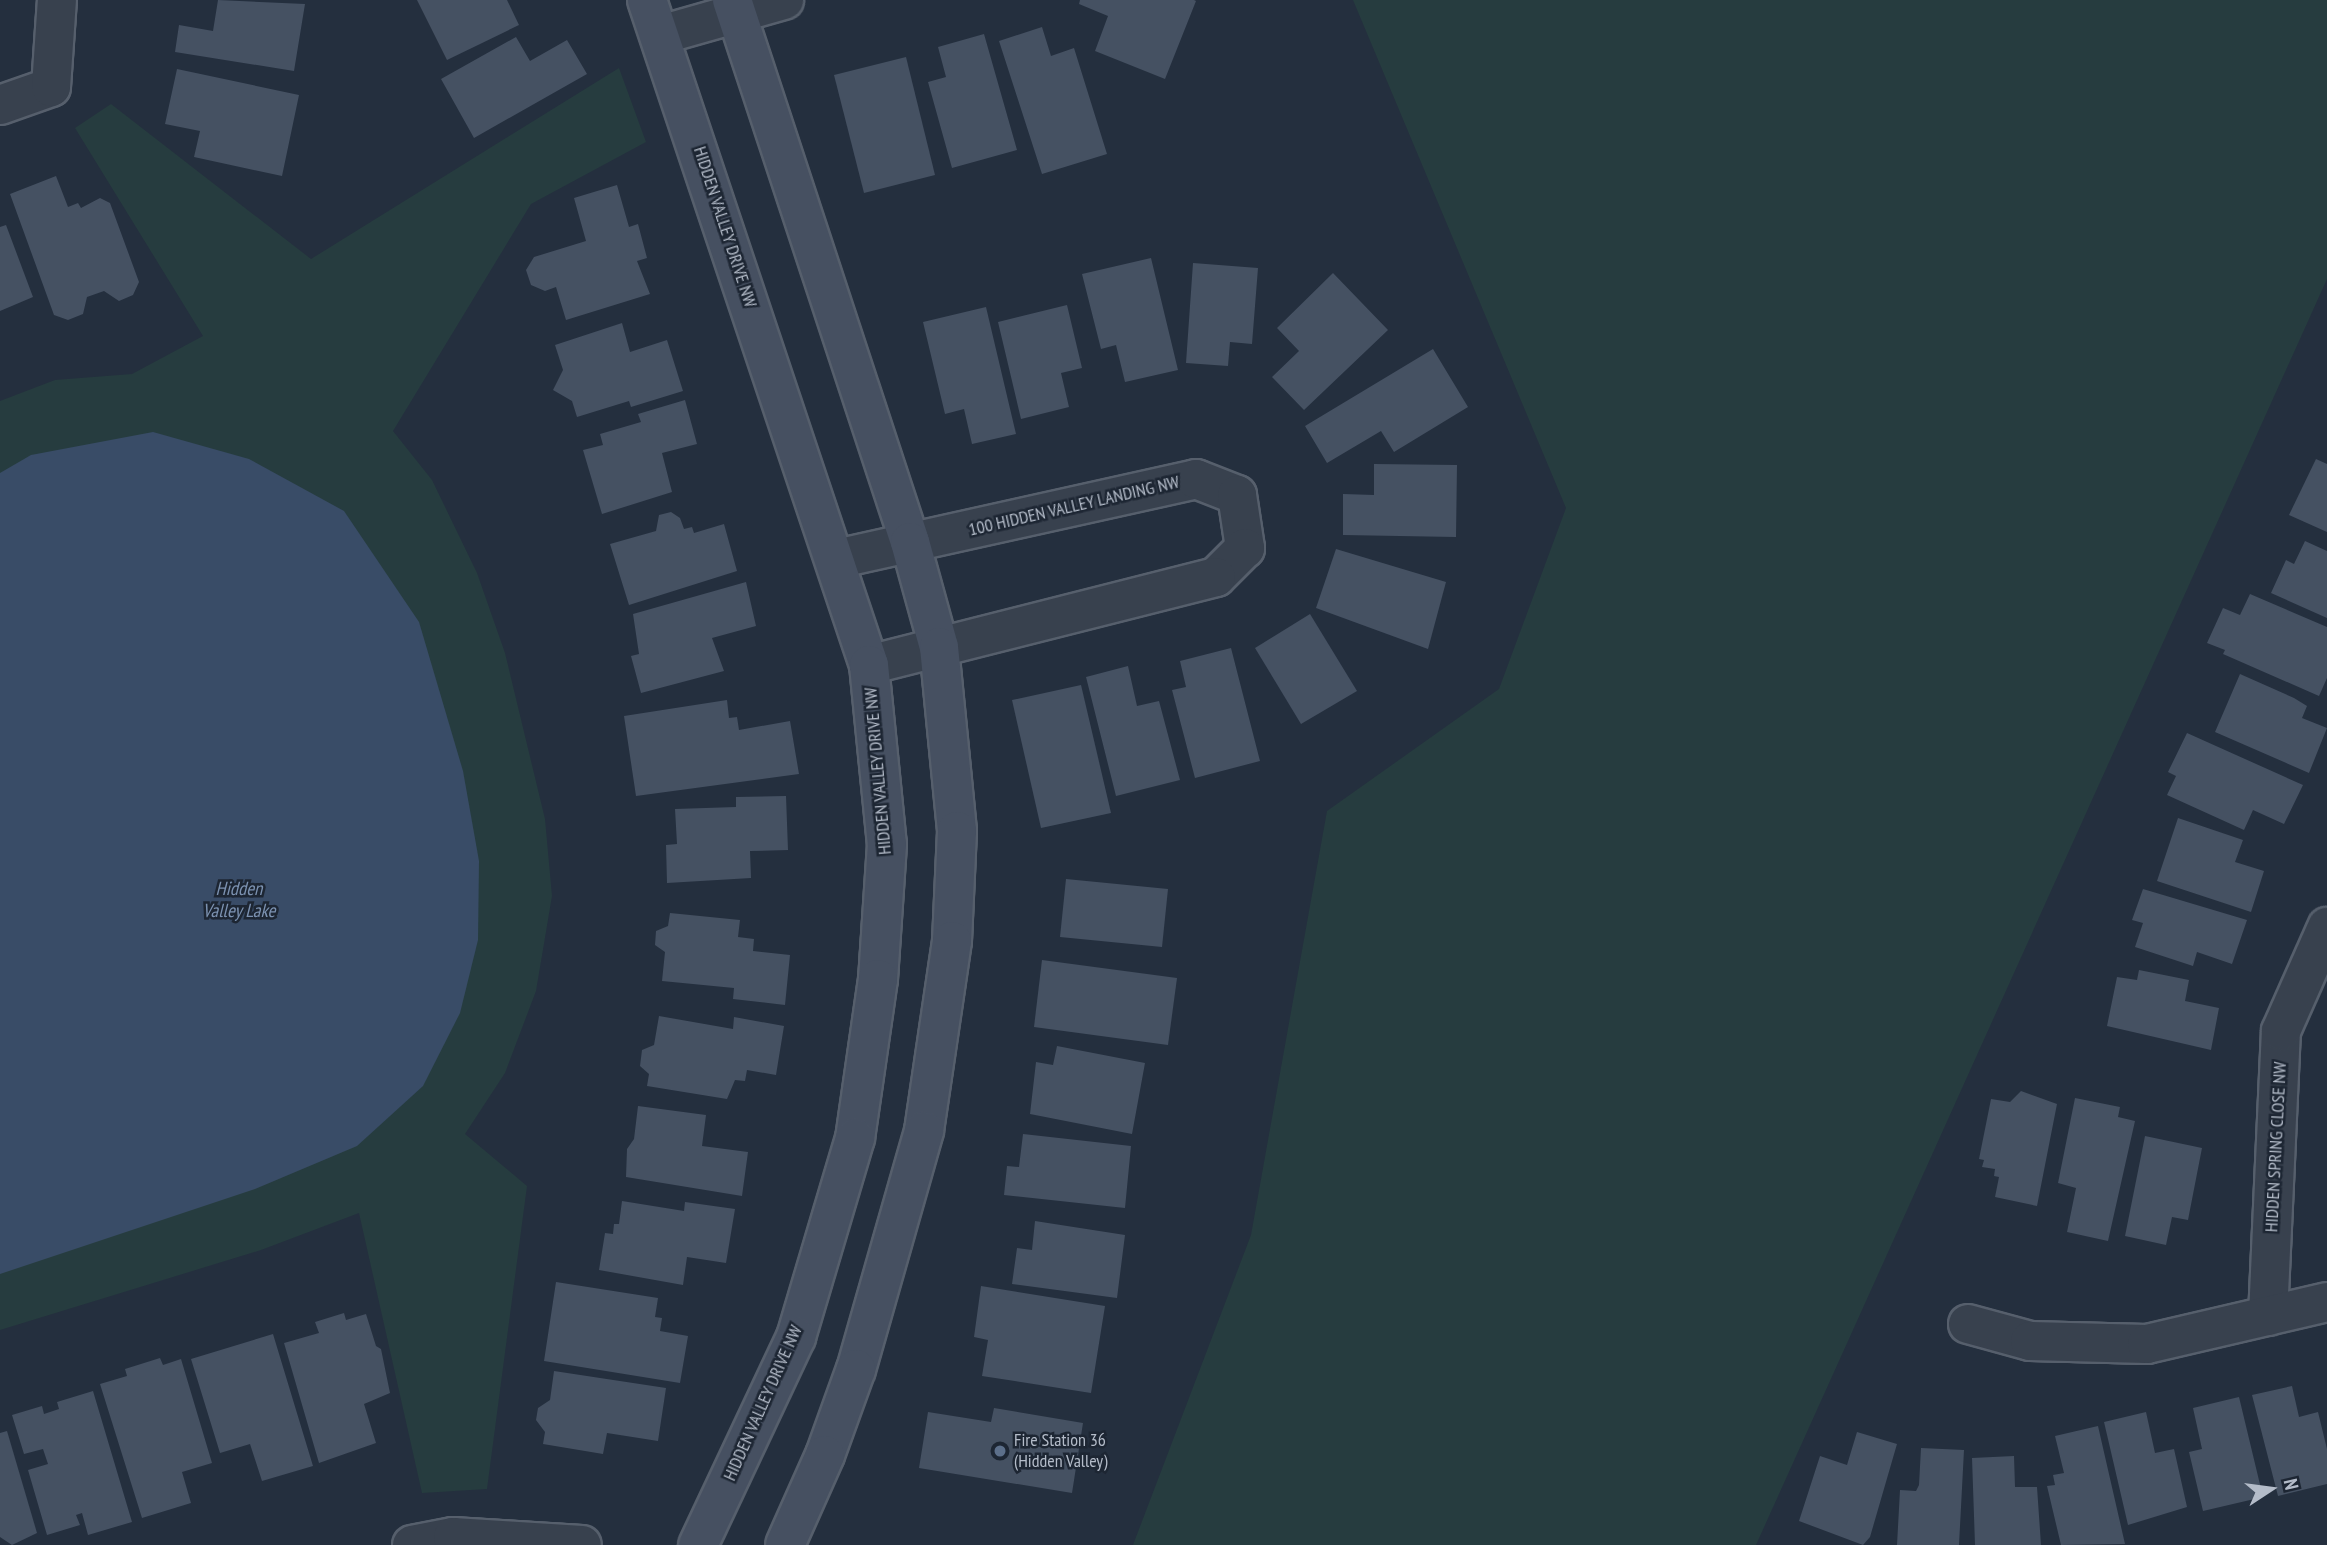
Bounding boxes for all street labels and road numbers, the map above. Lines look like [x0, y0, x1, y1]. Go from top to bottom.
street label: HIDDEN VALLEY DRIVE NW [689, 143, 761, 311]
street label: 100 HIDDEN VALLEY LANDING NW [966, 471, 1182, 541]
street label: HIDDEN VALLEY DRIVE NW [860, 686, 896, 856]
street label: HIDDEN SPRING CLOSE NW [2261, 1061, 2291, 1233]
street label: HIDDEN VALLEY DRIVE NW [719, 1322, 807, 1484]

